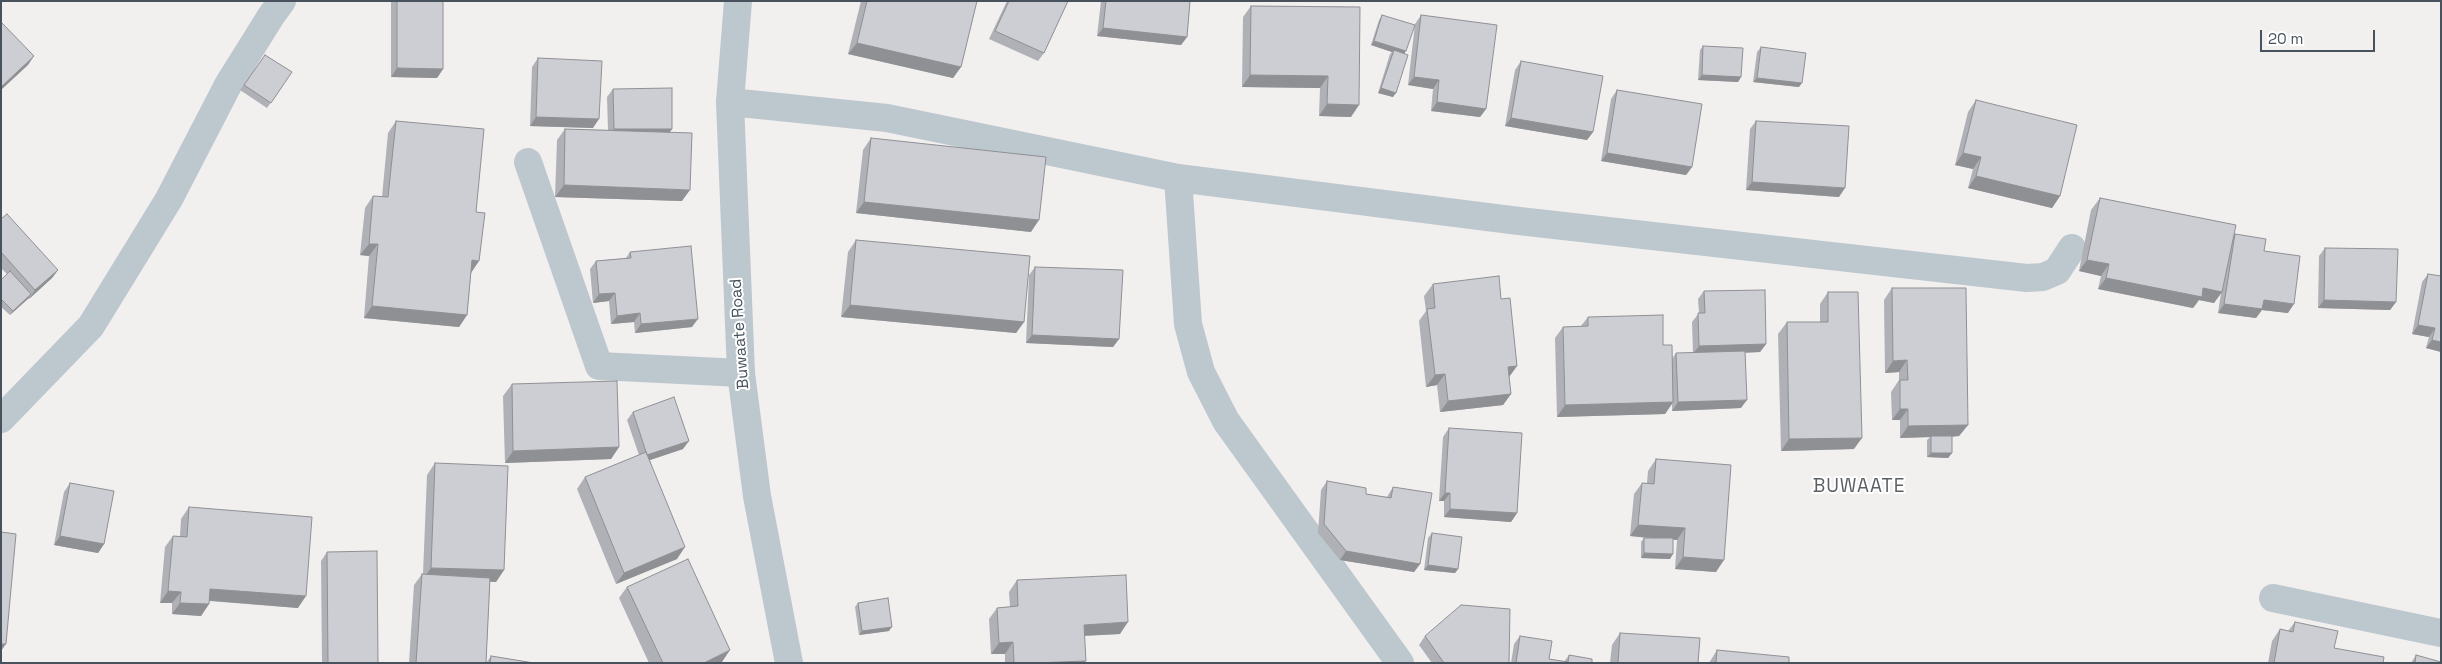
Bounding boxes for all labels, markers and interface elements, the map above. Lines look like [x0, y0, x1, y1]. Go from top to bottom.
scale bar [2262, 20, 2377, 52]
text: 20 m [2268, 29, 2303, 48]
street label: Buwaate Road [727, 278, 753, 390]
district label: BUWAATE [1812, 476, 1906, 498]

